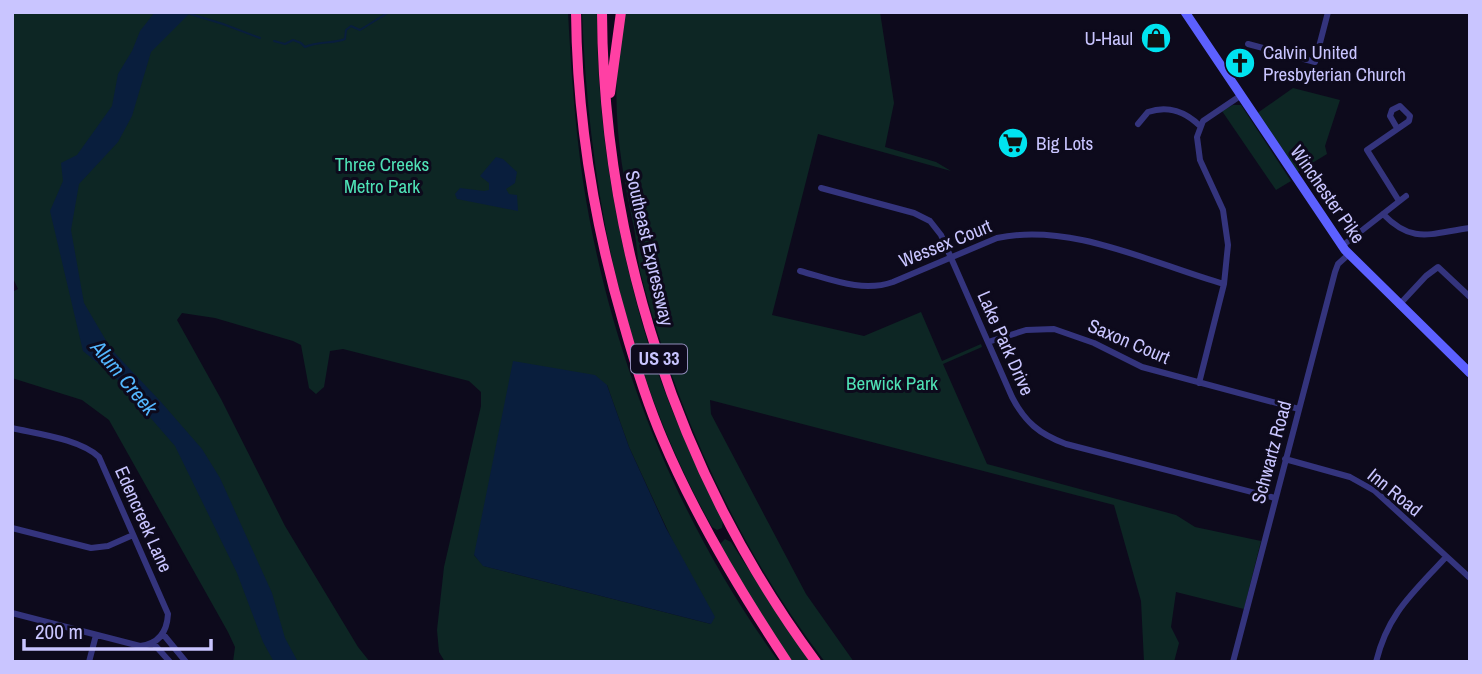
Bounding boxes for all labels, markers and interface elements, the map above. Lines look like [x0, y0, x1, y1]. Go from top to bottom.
shop icon: U-Haul [1139, 21, 1173, 55]
place label: U-Haul [1085, 25, 1133, 51]
place label: Calvin United Presbyterian Church [1263, 39, 1406, 87]
church icon: Calvin United Presbyterian Church [1223, 46, 1257, 80]
supermarket icon: Big Lots [996, 126, 1030, 160]
place label: Big Lots [1036, 130, 1093, 156]
street label: Winchester Pike [1285, 140, 1371, 248]
park label: Three Creeks Metro Park [335, 151, 429, 199]
street label: Southeast Expressway [620, 168, 681, 328]
street label: Wessex Court [895, 212, 996, 273]
street label: Lake Park Drive [971, 287, 1041, 399]
street label: Saxon Court [1084, 312, 1175, 370]
water label: Alum Creek [84, 333, 165, 423]
road number: US 33 [631, 344, 687, 374]
park label: Berwick Park [846, 370, 938, 396]
street label: Schwartz Road [1245, 398, 1297, 506]
street label: Edencreek Lane [109, 462, 179, 576]
street label: Inn Road [1362, 462, 1428, 522]
scale bar [24, 608, 212, 652]
text: 200 m [35, 617, 83, 646]

